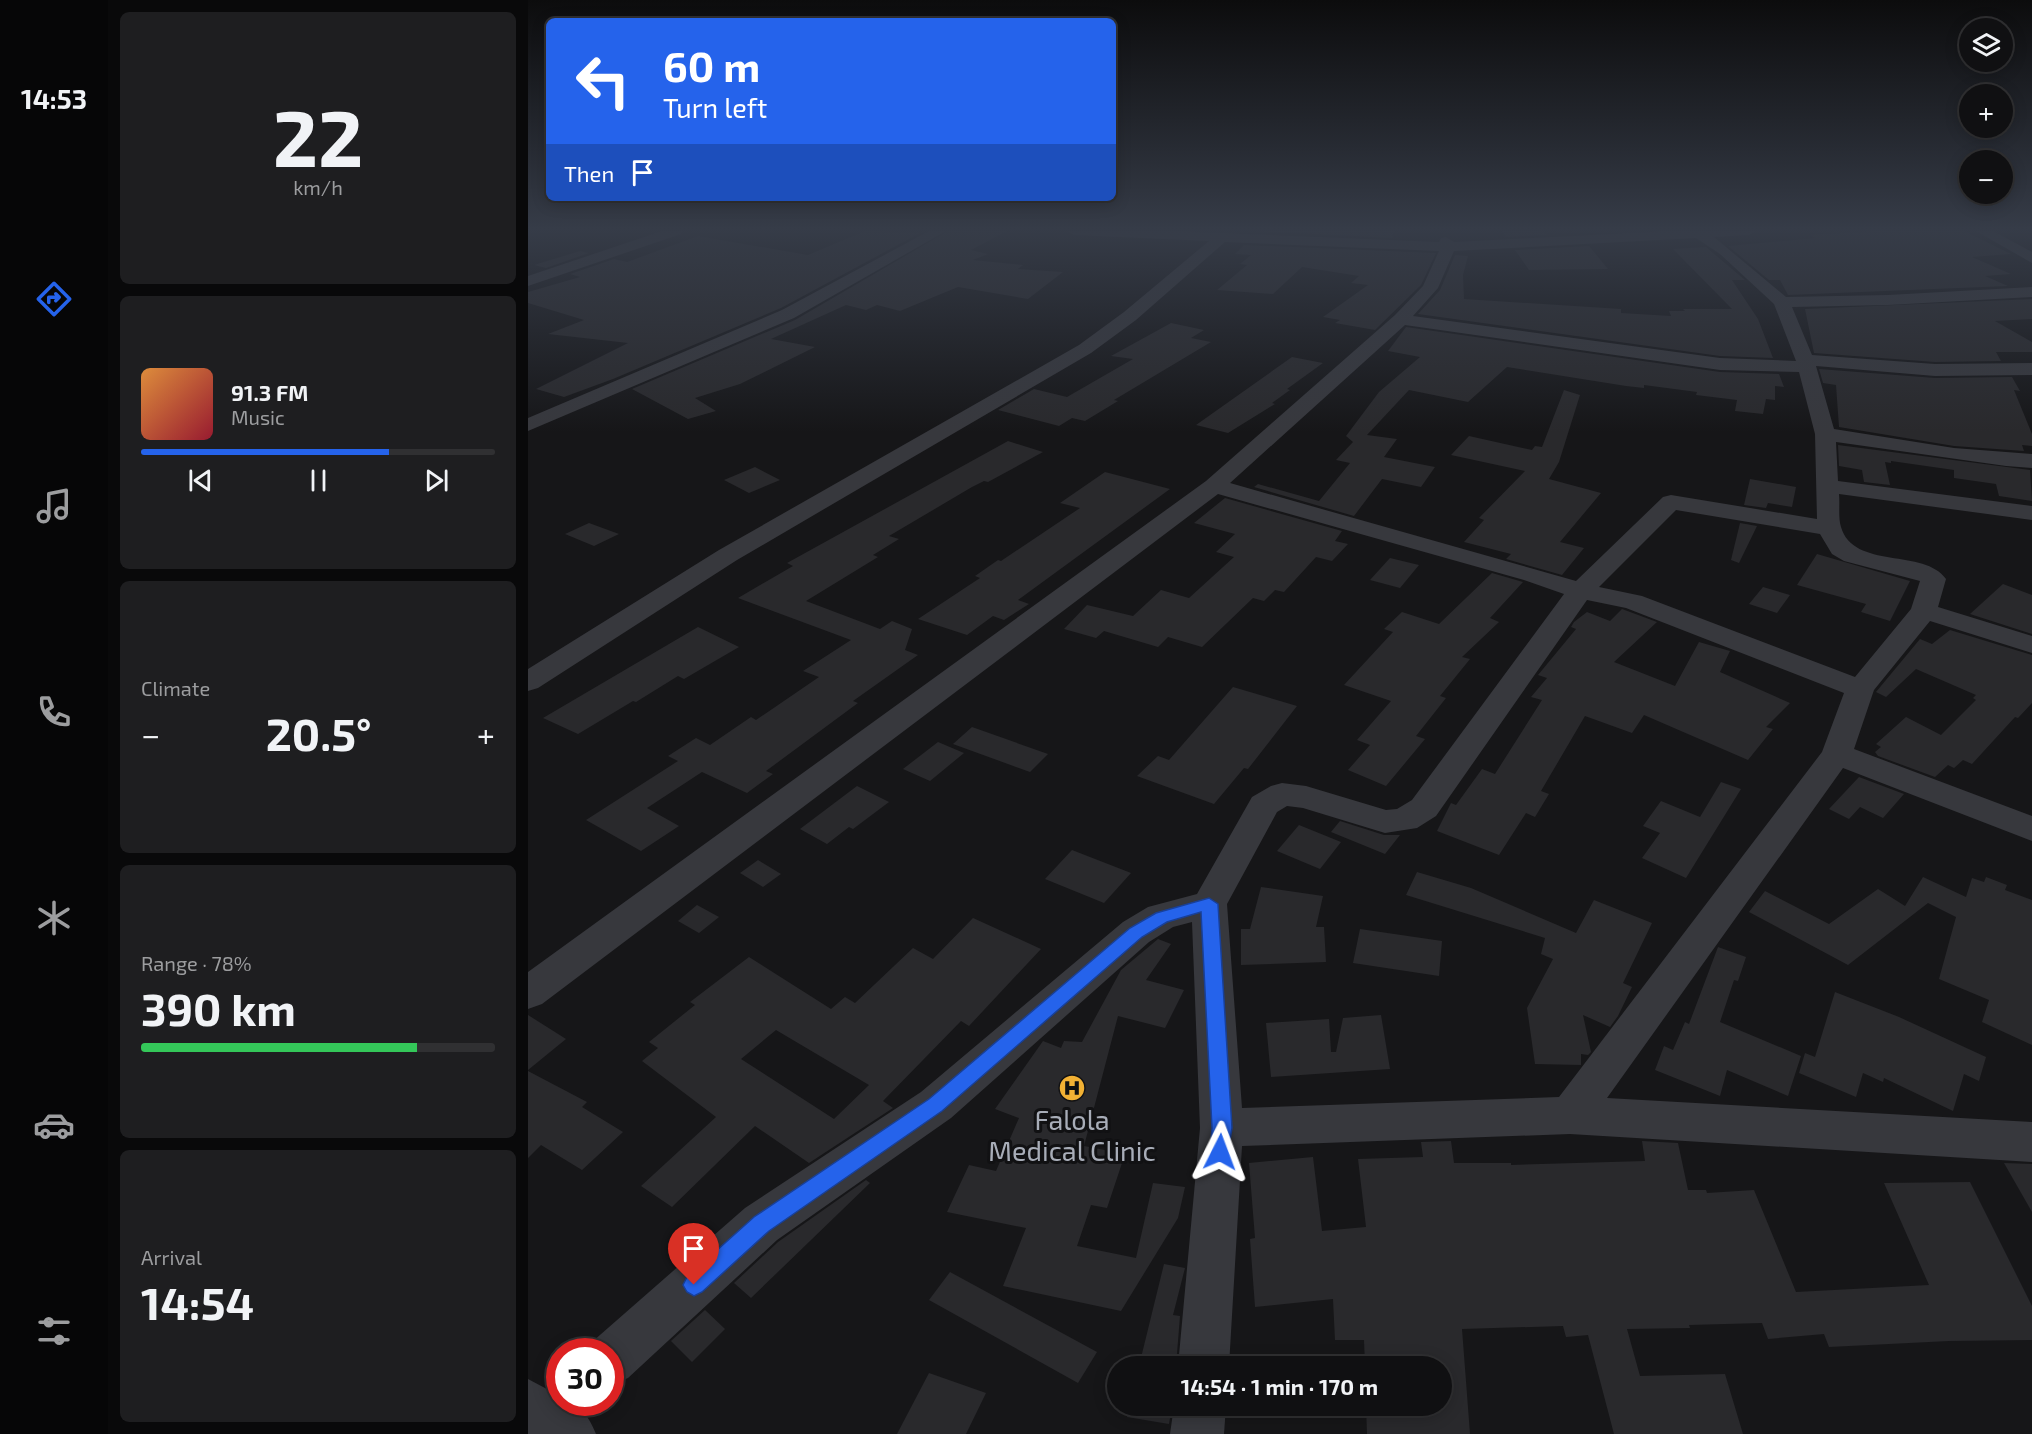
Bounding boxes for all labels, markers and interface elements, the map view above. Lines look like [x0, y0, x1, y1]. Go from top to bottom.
map controls [1959, 18, 2013, 204]
button: layers [1959, 18, 2013, 72]
text: 60 m [663, 40, 760, 90]
icon: left [564, 42, 642, 120]
text: 14:53 [21, 82, 87, 114]
button: + [1959, 84, 2013, 138]
text: 22 [273, 89, 363, 183]
text: Turn left [663, 91, 767, 123]
button: − [1959, 150, 2013, 204]
icon: arrive [626, 156, 659, 189]
text: Then [564, 160, 614, 186]
text: km/h [293, 175, 343, 199]
icon: directions [33, 278, 75, 320]
text: 91.3 FM [231, 379, 308, 405]
text: Music [231, 405, 285, 429]
icon: previous [184, 464, 217, 497]
icon: pause [302, 464, 335, 497]
icon: next [420, 464, 453, 497]
icon: music [33, 485, 75, 527]
text: Climate [141, 676, 210, 700]
icon: phone [33, 691, 75, 733]
text: 20.5° [266, 706, 371, 760]
text: − [141, 714, 160, 754]
text: + [477, 714, 495, 754]
icon: climate [33, 897, 75, 939]
text: Range · 78% [141, 951, 252, 975]
text: 390 km [141, 981, 296, 1035]
hospital icon: Falola Medical Clinic [1057, 1073, 1087, 1103]
place label: Falola Medical Clinic [988, 1103, 1156, 1166]
icon: car [33, 1104, 75, 1146]
position arrow [1188, 1120, 1252, 1184]
pin [668, 1223, 719, 1285]
icon: arrive [677, 1232, 710, 1265]
text: Arrival [141, 1245, 202, 1269]
text: 14:54 [141, 1275, 254, 1329]
icon: filters [33, 1310, 75, 1352]
speed limit sign: 30 [546, 1338, 624, 1416]
text: 14:54 · 1 min · 170 m [1181, 1373, 1378, 1399]

